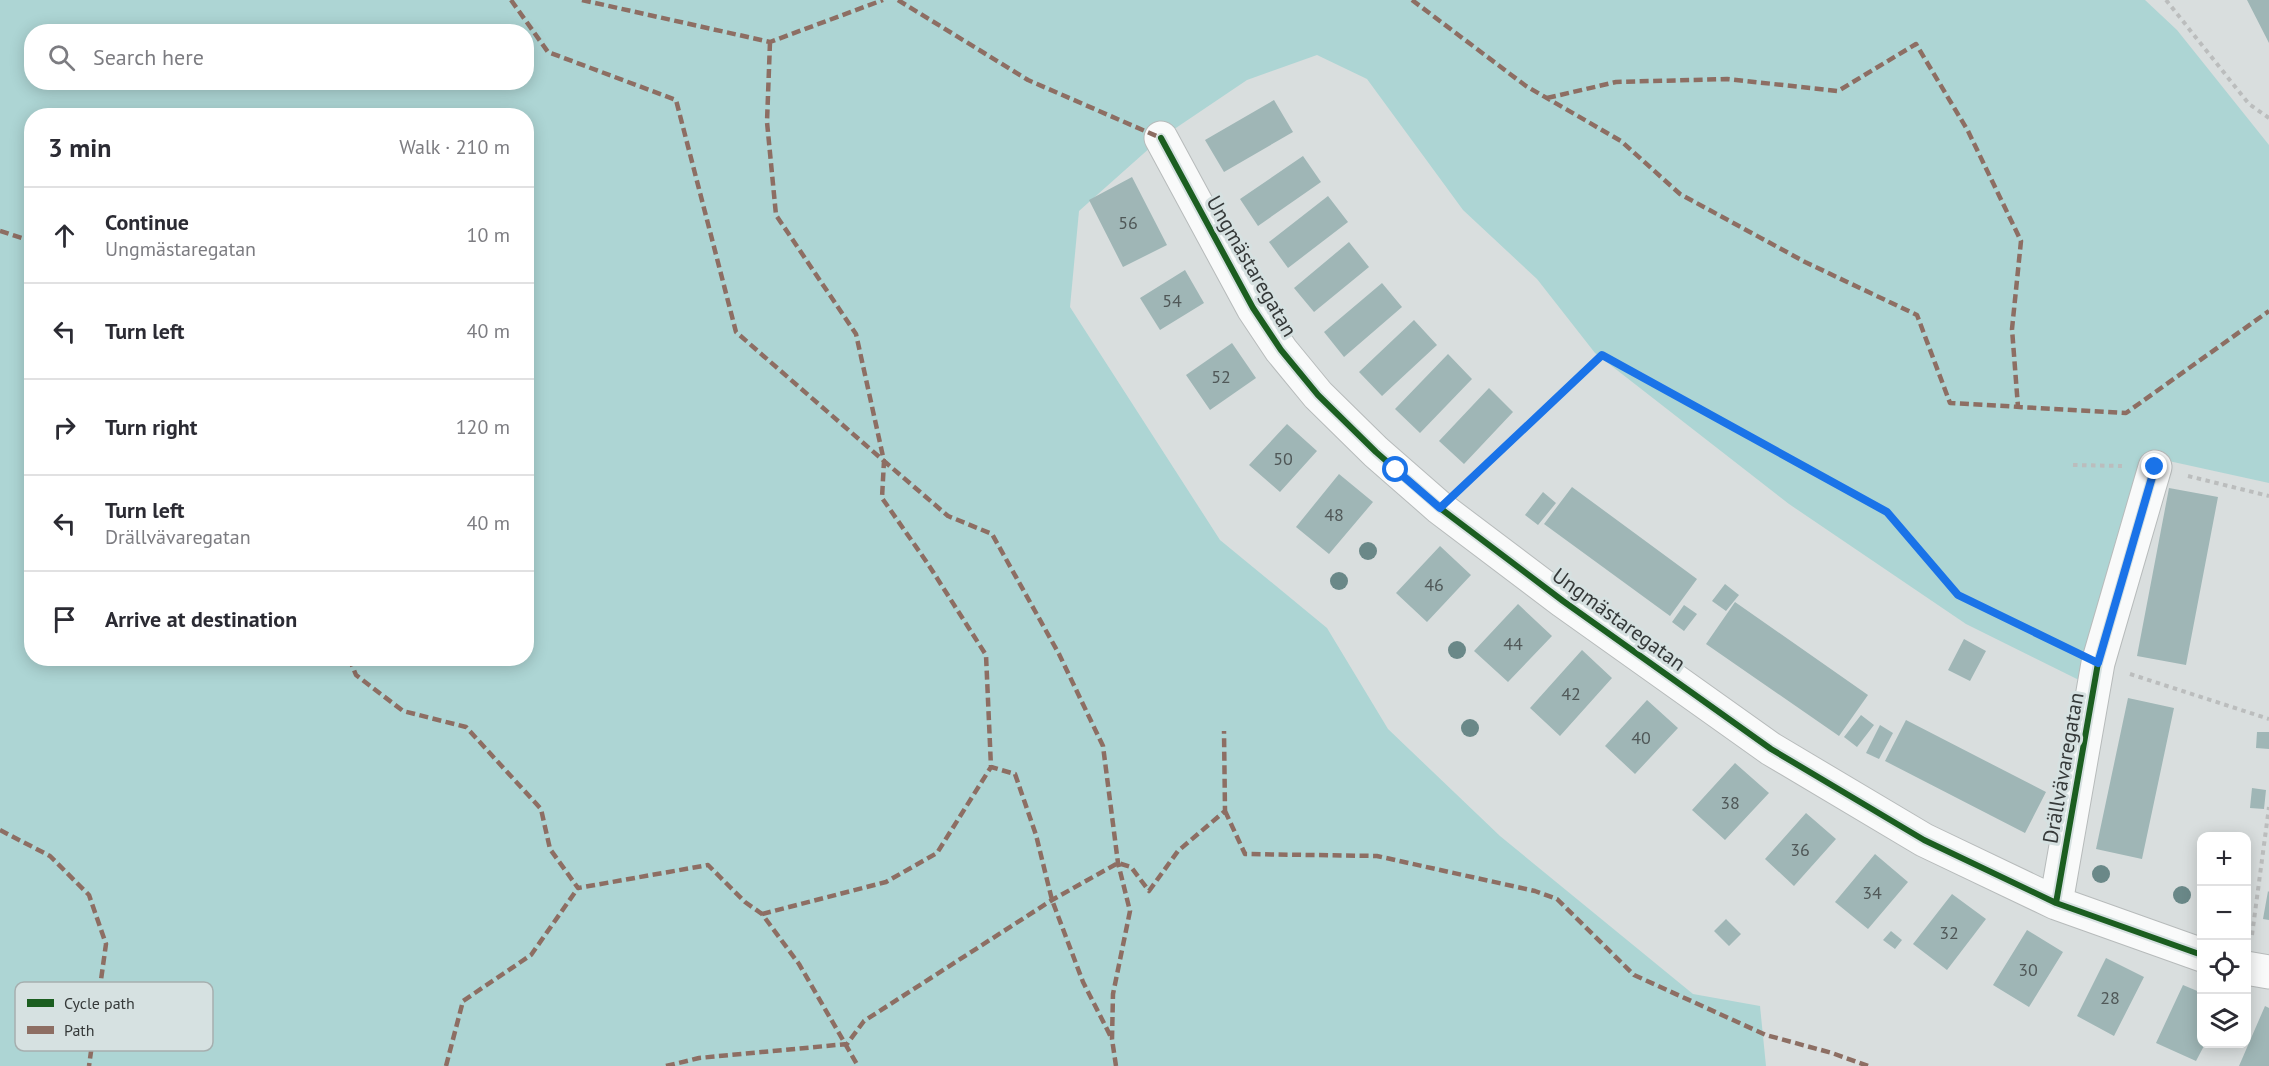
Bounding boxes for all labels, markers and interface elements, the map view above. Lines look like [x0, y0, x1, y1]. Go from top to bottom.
search box [24, 24, 534, 90]
icon: search [45, 41, 78, 74]
text: Search here [93, 43, 204, 71]
text: 3 min [48, 131, 111, 164]
text: Walk · 210 m [399, 134, 510, 160]
street label: Ungmästaregatan [1201, 191, 1303, 341]
text: Continue [105, 208, 189, 236]
house number: 56 [1118, 211, 1138, 234]
icon: ahead [48, 219, 81, 252]
text: 10 m [467, 222, 510, 248]
text: Ungmästaregatan [105, 236, 256, 262]
house number: 54 [1162, 289, 1182, 312]
icon: left [48, 315, 81, 348]
text: Turn left [105, 317, 185, 345]
text: 40 m [467, 318, 510, 344]
house number: 52 [1211, 365, 1231, 388]
icon: right [48, 411, 81, 444]
text: Turn right [105, 413, 197, 441]
text: 120 m [456, 414, 510, 440]
house number: 50 [1273, 447, 1293, 470]
route end [2141, 453, 2167, 479]
route start [1382, 456, 1408, 482]
text: Turn left [105, 496, 185, 524]
house number: 48 [1324, 503, 1344, 526]
icon: left [48, 507, 81, 540]
text: 40 m [467, 510, 510, 536]
text: Drällvävaregatan [105, 524, 251, 550]
street label: Ungmästaregatan [1547, 561, 1691, 677]
house number: 46 [1424, 573, 1444, 596]
icon: arrive [48, 603, 81, 636]
text: Arrive at destination [105, 605, 297, 633]
house number: 44 [1503, 632, 1523, 655]
house number: 42 [1561, 682, 1581, 705]
street label: Drällvävaregatan [2036, 690, 2090, 846]
house number: 40 [1631, 726, 1651, 749]
house number: 38 [1720, 791, 1740, 814]
map controls [2197, 832, 2251, 1048]
button: + [2197, 832, 2251, 886]
house number: 36 [1790, 838, 1810, 861]
house number: 34 [1862, 881, 1882, 904]
button: − [2197, 886, 2251, 940]
house number: 32 [1939, 921, 1959, 944]
button: locate [2197, 940, 2251, 994]
house number: 30 [2018, 958, 2038, 981]
legend [15, 982, 213, 1051]
house number: 28 [2100, 986, 2120, 1009]
text: Cycle path [64, 993, 135, 1013]
button: layers [2197, 994, 2251, 1048]
text: Path [64, 1020, 95, 1040]

